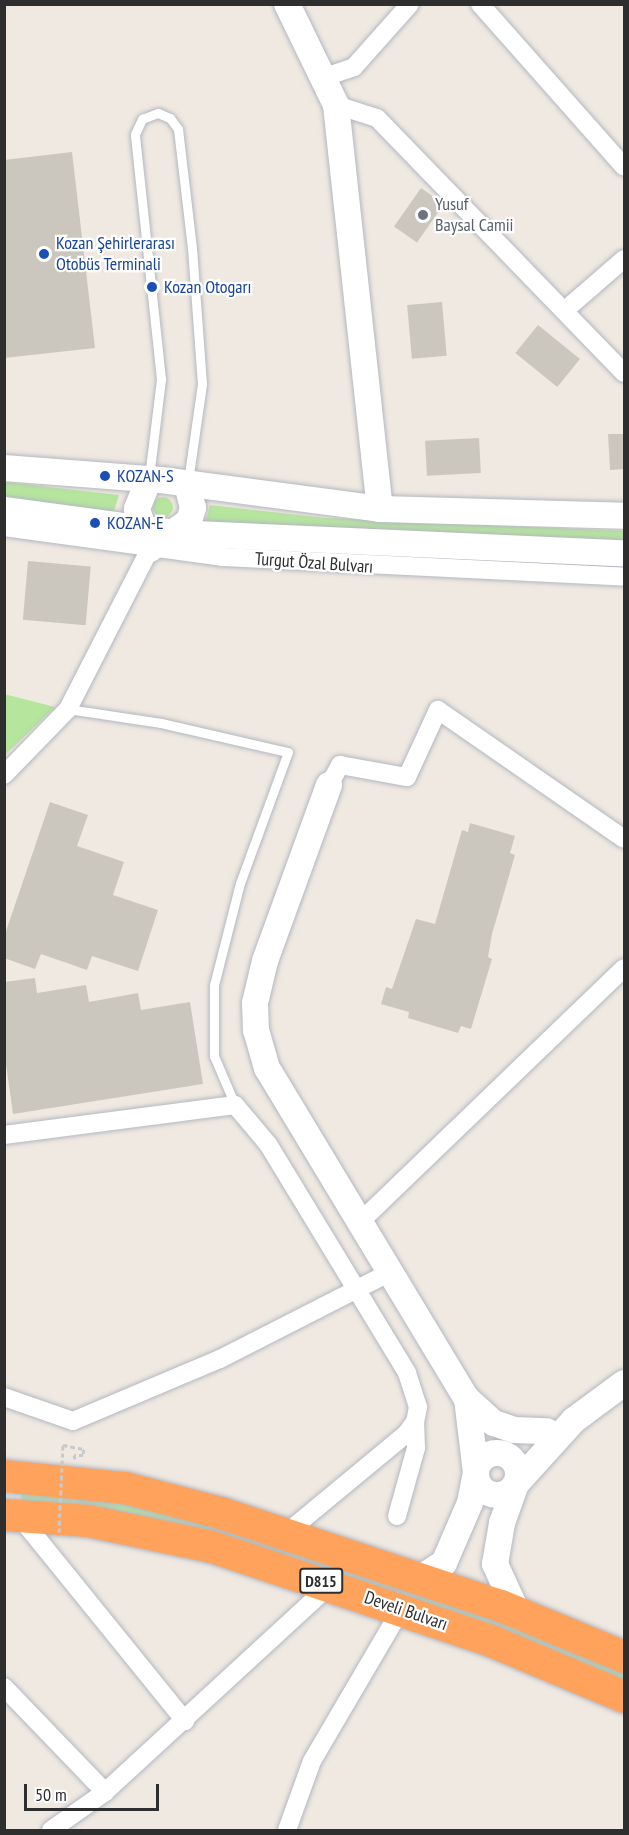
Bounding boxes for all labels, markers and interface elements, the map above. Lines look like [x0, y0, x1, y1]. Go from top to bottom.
place label: Yusuf Baysal Camii [435, 194, 513, 236]
marker: Yusuf Baysal Camii [416, 208, 430, 222]
place label: Kozan Şehirlerarası Otobüs Terminali [56, 233, 175, 276]
marker: Kozan Şehirlerarası Otobüs Terminali [37, 247, 51, 261]
place label: Kozan Otogarı [164, 276, 251, 298]
marker: Kozan Otogarı [145, 280, 159, 294]
place label: KOZAN-S [117, 465, 174, 487]
marker: KOZAN-S [98, 469, 112, 483]
place label: KOZAN-E [107, 512, 164, 534]
marker: KOZAN-E [88, 516, 102, 530]
street label: Turgut Özal Bulvarı [254, 548, 374, 578]
road number: D815 [298, 1568, 344, 1594]
street label: Develi Bulvarı [362, 1587, 450, 1635]
scale bar [27, 1772, 162, 1810]
text: 50 m [35, 1783, 67, 1806]

